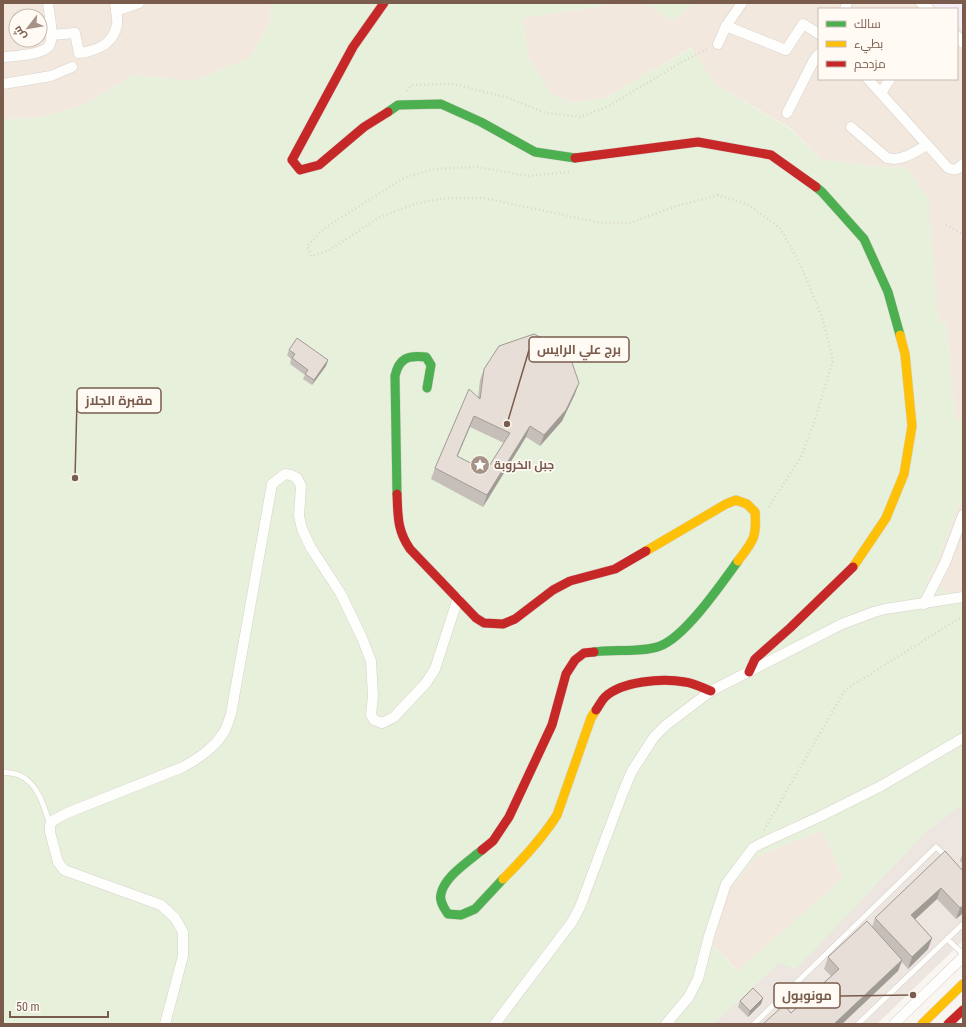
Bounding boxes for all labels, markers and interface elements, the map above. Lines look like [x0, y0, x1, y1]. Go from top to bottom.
north arrow [8, 8, 48, 48]
legend [818, 8, 958, 80]
text: سالك [854, 17, 881, 31]
text: ش [11, 23, 29, 42]
text: بطيء [854, 37, 883, 54]
text: مزدحم [854, 57, 886, 72]
callout: برج علي الرايس [529, 337, 629, 362]
text: برج علي الرايس [537, 342, 621, 361]
callout: مقبرة الجلاز [77, 388, 161, 413]
text: مقبرة الجلاز [84, 393, 153, 409]
place icon: جبل الخروبة [469, 454, 491, 476]
place label: جبل الخروبة [494, 458, 554, 473]
callout: مونوبول [774, 983, 840, 1008]
text: مونوبول [782, 988, 832, 1004]
scale bar [10, 993, 108, 1019]
text: 50 m [16, 1000, 40, 1014]

